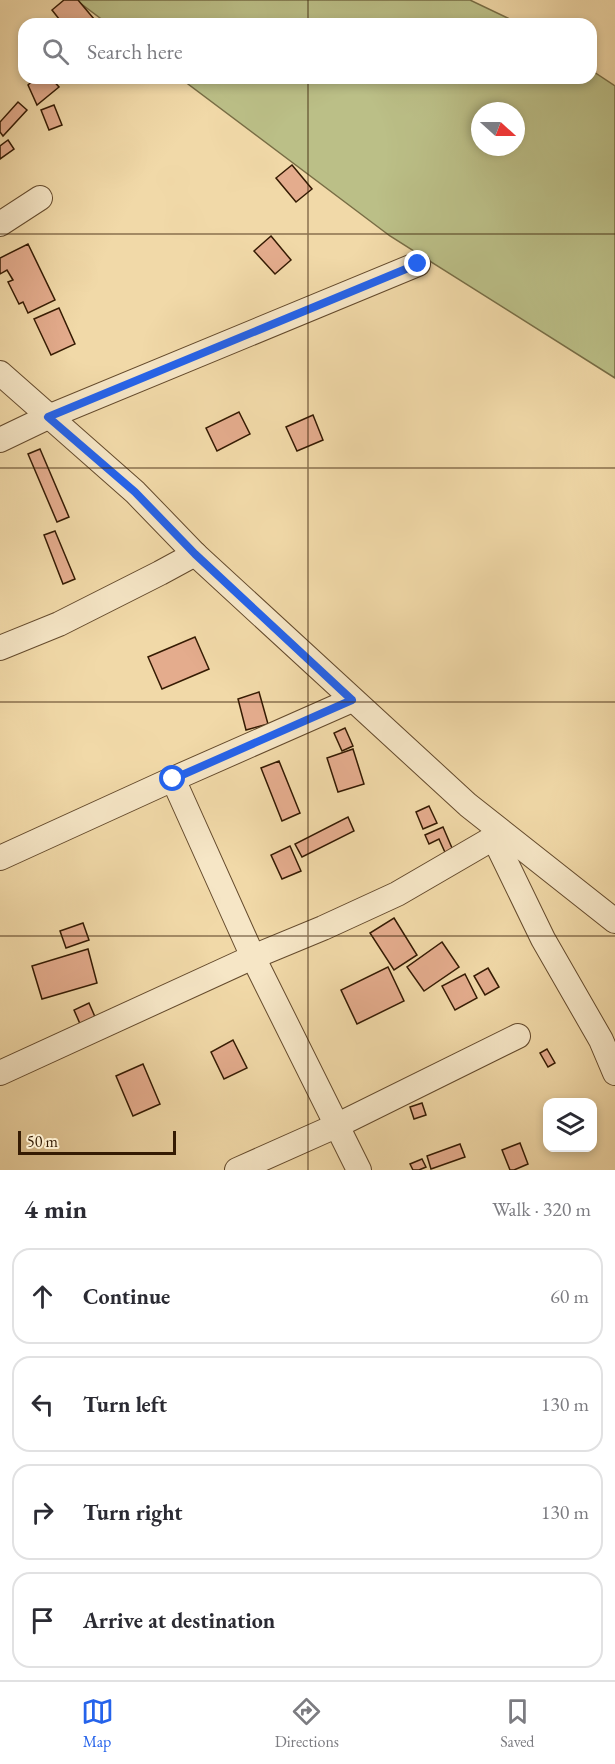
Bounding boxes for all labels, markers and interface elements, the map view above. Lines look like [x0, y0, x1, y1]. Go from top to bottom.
search box [18, 18, 597, 84]
icon: search [39, 35, 72, 68]
text: Search here [87, 37, 182, 66]
north arrow [471, 102, 525, 156]
route end [404, 250, 430, 276]
route start [159, 765, 185, 791]
map controls [543, 1098, 597, 1152]
button: layers [543, 1098, 597, 1152]
scale bar [18, 1128, 176, 1156]
text: 50 m [27, 1131, 58, 1152]
text: 4 min [24, 1192, 87, 1226]
text: Walk · 320 m [492, 1196, 591, 1222]
icon: ahead [26, 1280, 59, 1313]
text: Continue [83, 1282, 170, 1311]
text: 60 m [550, 1283, 589, 1309]
icon: left [26, 1388, 59, 1421]
text: Turn left [83, 1390, 167, 1419]
text: 130 m [541, 1391, 589, 1417]
icon: right [26, 1496, 59, 1529]
text: Turn right [83, 1498, 182, 1527]
text: 130 m [541, 1499, 589, 1525]
icon: arrive [26, 1604, 59, 1637]
text: Arrive at destination [83, 1606, 275, 1635]
tab: Map [81, 1695, 114, 1752]
tab: Directions [275, 1695, 339, 1752]
tab: Saved [500, 1695, 534, 1752]

